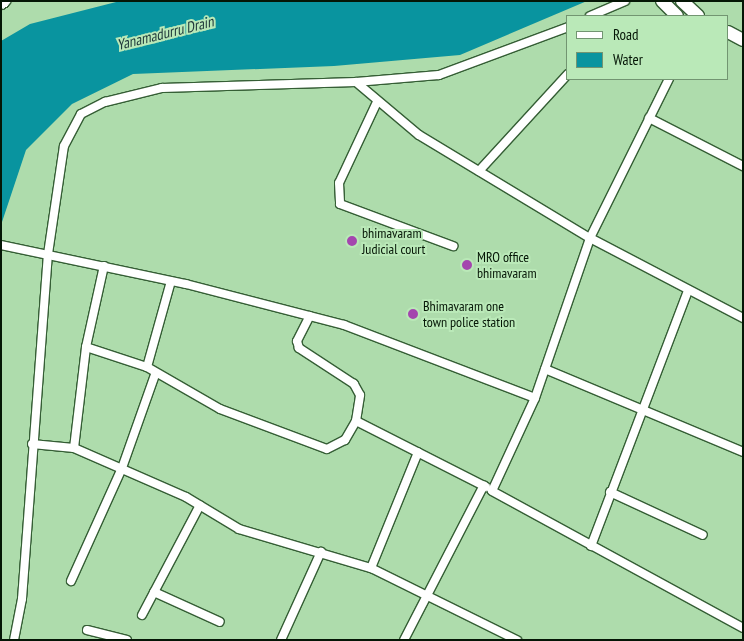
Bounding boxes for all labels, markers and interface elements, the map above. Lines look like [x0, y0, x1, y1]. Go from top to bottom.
water label: Yanamadurru Drain [115, 12, 215, 54]
legend [566, 15, 729, 80]
text: Road [613, 25, 639, 44]
text: Water [613, 50, 643, 69]
place label: bhimavaram Judicial court [362, 225, 425, 258]
marker: bhimavaram Judicial court [346, 235, 358, 247]
place label: MRO office bhimavaram [477, 249, 537, 282]
marker: MRO office bhimavaram [461, 259, 473, 271]
place label: Bhimavaram one town police station [423, 298, 515, 331]
marker: Bhimavaram one town police station [407, 308, 419, 320]

